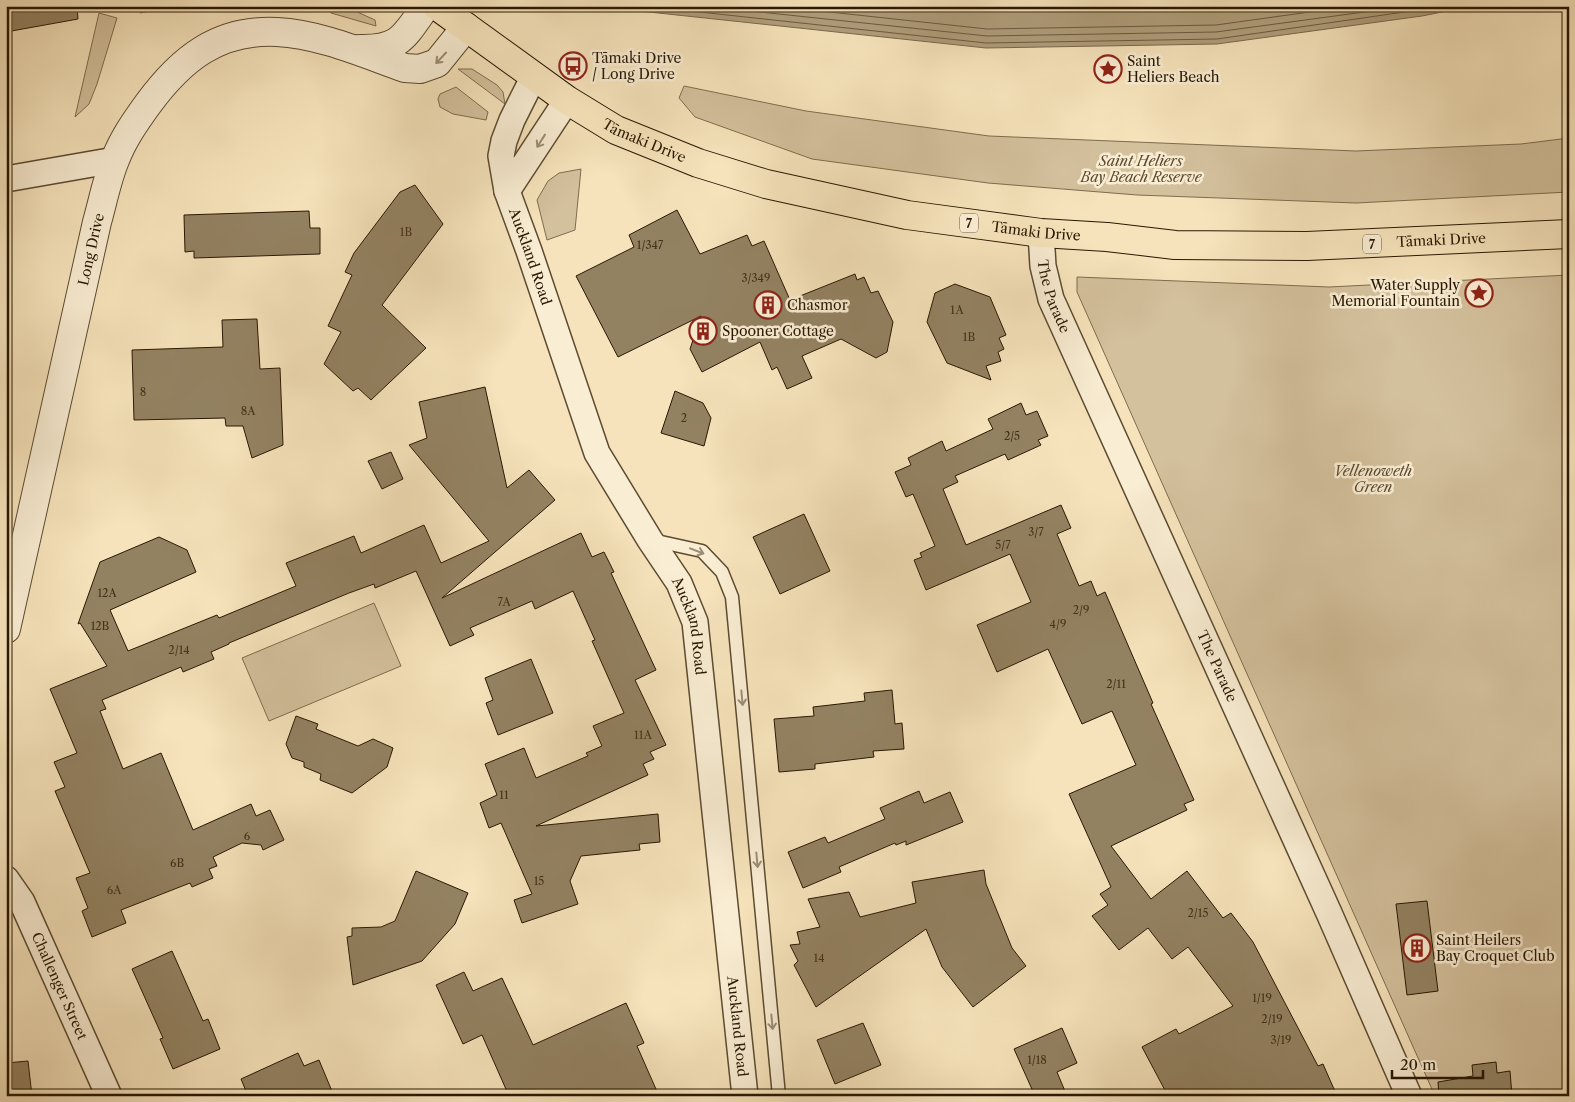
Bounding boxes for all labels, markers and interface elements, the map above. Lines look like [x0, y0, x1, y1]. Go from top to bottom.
place label: Tāmaki Drive / Long Drive [592, 49, 682, 83]
one-way arrow [435, 51, 447, 64]
bus stop icon: Tāmaki Drive / Long Drive [558, 51, 588, 81]
place label: Saint Heliers Beach [1127, 52, 1220, 86]
place icon: Saint Heliers Beach [1093, 54, 1123, 84]
street label: Tāmaki Drive [599, 115, 689, 166]
one-way arrow [535, 134, 545, 148]
park label: Saint Heliers Bay Beach Reserve [1080, 152, 1203, 186]
street label: Auckland Road [505, 205, 556, 308]
street label: Long Drive [74, 211, 108, 287]
road number: 7 [960, 214, 978, 232]
street label: Tāmaki Drive [990, 217, 1081, 244]
house number: 1B [400, 225, 412, 239]
street label: Tāmaki Drive [1396, 229, 1487, 251]
road number: 7 [1363, 234, 1381, 253]
house number: 1/347 [637, 238, 664, 252]
street label: The Parade [1034, 259, 1074, 336]
house number: 3/349 [742, 271, 770, 285]
place label: Water Supply Memorial Fountain [1331, 276, 1460, 310]
place icon: Water Supply Memorial Fountain [1464, 278, 1494, 308]
building icon: Chasmor [753, 290, 783, 320]
place label: Chasmor [787, 296, 848, 314]
house number: 1A [950, 303, 964, 317]
building icon: Spooner Cottage [688, 316, 718, 346]
place label: Spooner Cottage [722, 322, 834, 340]
house number: 1B [963, 330, 975, 344]
house number: 8 [140, 385, 146, 399]
house number: 8A [241, 404, 256, 418]
house number: 2 [681, 411, 687, 425]
house number: 2/5 [1004, 429, 1020, 443]
park label: Vellenoweth Green [1334, 462, 1412, 496]
house number: 3/7 [1028, 525, 1044, 539]
house number: 5/7 [995, 538, 1011, 552]
one-way arrow [689, 547, 704, 556]
street label: Auckland Road [668, 572, 710, 676]
house number: 12A [97, 586, 117, 600]
house number: 7A [497, 595, 511, 609]
house number: 2/9 [1073, 603, 1089, 617]
house number: 4/9 [1050, 617, 1066, 631]
house number: 12B [91, 619, 110, 633]
street label: The Parade [1193, 627, 1241, 705]
house number: 2/14 [168, 643, 190, 657]
house number: 2/11 [1106, 677, 1126, 691]
one-way arrow [737, 690, 747, 706]
house number: 11A [634, 728, 653, 742]
house number: 11 [499, 788, 509, 802]
house number: 6 [244, 829, 251, 843]
one-way arrow [752, 852, 762, 868]
house number: 6B [170, 856, 184, 870]
house number: 15 [534, 874, 544, 888]
house number: 6A [107, 883, 122, 897]
house number: 2/15 [1188, 906, 1208, 920]
street label: Challenger Street [28, 929, 92, 1043]
place label: Saint Heilers Bay Croquet Club [1436, 931, 1555, 965]
building icon: Saint Heilers Bay Croquet Club [1402, 933, 1432, 963]
house number: 14 [814, 951, 824, 965]
street label: Auckland Road [723, 974, 752, 1078]
house number: 1/19 [1252, 991, 1272, 1005]
house number: 2/19 [1261, 1012, 1283, 1026]
one-way arrow [767, 1014, 777, 1030]
house number: 3/19 [1271, 1033, 1291, 1047]
scale bar [1392, 1047, 1484, 1079]
house number: 1/18 [1027, 1053, 1047, 1067]
text: 20 m [1400, 1055, 1436, 1074]

